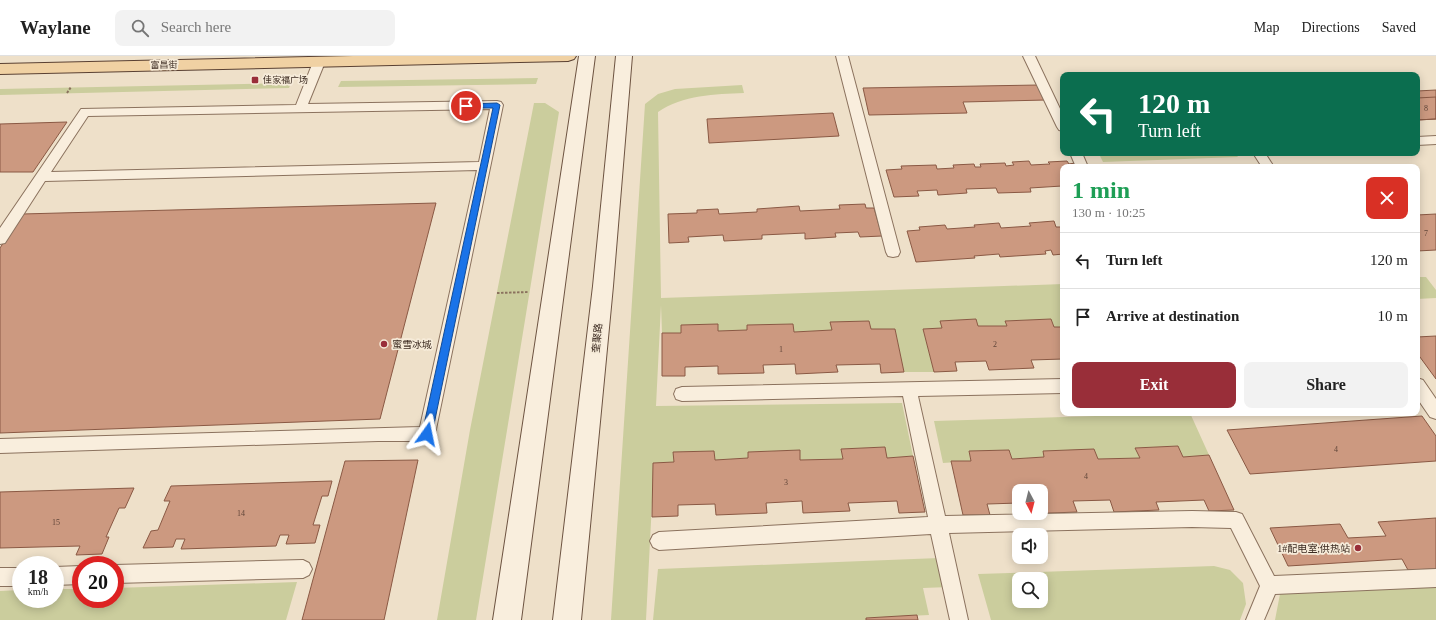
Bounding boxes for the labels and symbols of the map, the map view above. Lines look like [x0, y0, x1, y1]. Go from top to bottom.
street label: 富昌街 [150, 60, 178, 70]
marker: 佳家福广场 [250, 75, 260, 85]
place label: 佳家福广场 [263, 75, 308, 85]
pin [449, 89, 483, 123]
house number: 8 [1424, 104, 1428, 113]
house number: 7 [1424, 229, 1428, 238]
street label: 奎聚路 [590, 323, 604, 353]
marker: 蜜雪冰城 [379, 339, 389, 349]
place label: 蜜雪冰城 [392, 339, 432, 350]
house number: 2 [993, 340, 997, 349]
house number: 1 [779, 345, 783, 354]
position arrow [406, 413, 448, 455]
house number: 4 [1334, 445, 1338, 454]
house number: 4 [1084, 472, 1088, 481]
house number: 3 [784, 478, 788, 487]
north arrow [1012, 484, 1048, 520]
house number: 14 [237, 509, 245, 518]
house number: 15 [52, 518, 60, 527]
place label: 1#配电室;供热站 [1277, 543, 1350, 554]
marker: 1#配电室;供热站 [1353, 543, 1363, 553]
speed limit sign: 20 [72, 556, 124, 608]

